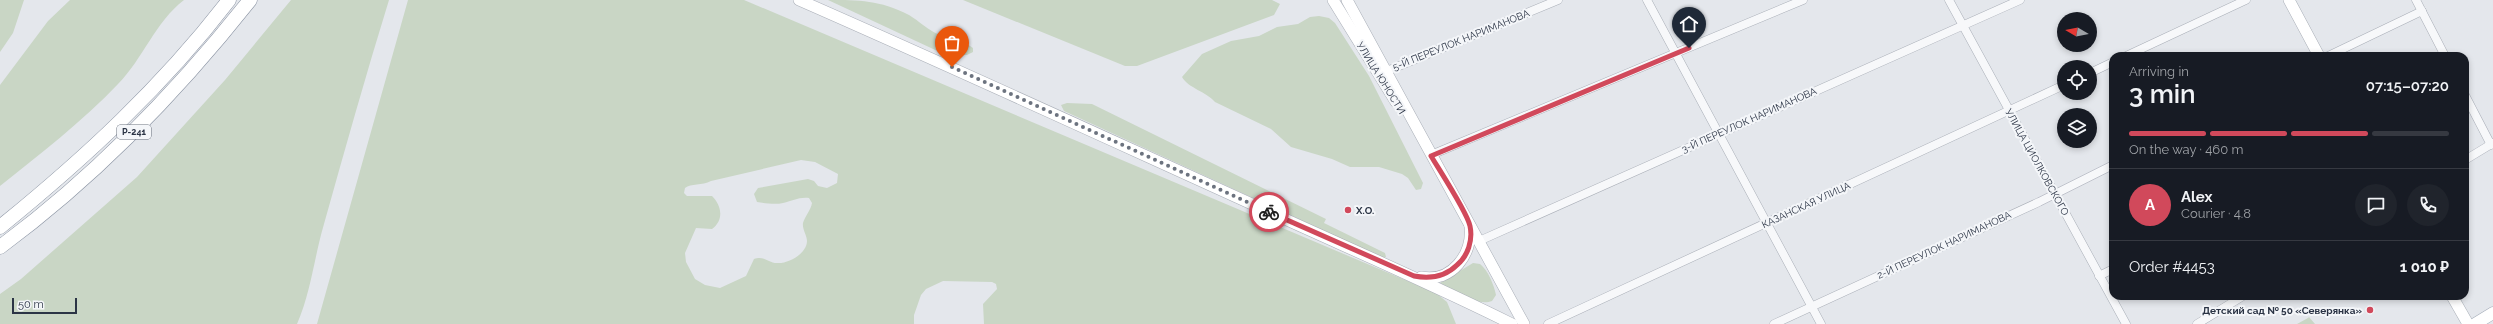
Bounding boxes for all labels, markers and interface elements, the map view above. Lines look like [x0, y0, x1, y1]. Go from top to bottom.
street label: 5-Й ПЕРЕУЛОК НАРИМАНОВА [1391, 7, 1531, 73]
pin [1672, 7.0, 1706, 48]
north arrow [2057, 12, 2097, 52]
map controls [2057, 12, 2097, 148]
icon: home [1678, 13, 1700, 35]
pin [935, 26, 969, 67]
icon: bag [941, 32, 963, 54]
street label: УЛИЦА ЮНОСТИ [1354, 40, 1408, 116]
button: locate [2057, 60, 2097, 100]
text: Arriving in [2129, 64, 2189, 79]
text: 07:15–07:20 [2366, 77, 2449, 95]
text: 3 min [2129, 79, 2196, 109]
street label: 3-Й ПЕРЕУЛОК НАРИМАНОВА [1680, 85, 1818, 155]
street label: УЛИЦА ЦИОЛКОВСКОГО [2003, 107, 2071, 218]
button: layers [2057, 108, 2097, 148]
road number: Р-241 [117, 125, 151, 139]
text: On the way · 460 m [2129, 142, 2243, 157]
street label: КАЗАНСКАЯ УЛИЦА [1760, 180, 1852, 230]
button: chat [2355, 184, 2397, 226]
button: phone [2407, 184, 2449, 226]
text: Alex [2181, 188, 2212, 206]
courier [1249, 192, 1289, 232]
text: A [2145, 196, 2155, 214]
icon: bike [1258, 201, 1280, 223]
marker: Х.О. [1343, 205, 1353, 215]
place label: Х.О. [1355, 205, 1374, 216]
text: Courier · 4.8 [2181, 206, 2251, 221]
street label: 2-Й ПЕРЕУЛОК НАРИМАНОВА [1875, 209, 2013, 281]
text: Order #4453 [2129, 258, 2215, 276]
text: 1 010 ₽ [2400, 258, 2449, 276]
scale bar [12, 296, 77, 315]
text: 50 m [18, 298, 44, 311]
place label: Детский сад № 50 «Северянка» [2202, 305, 2363, 316]
marker: Детский сад № 50 «Северянка» [2365, 305, 2375, 315]

